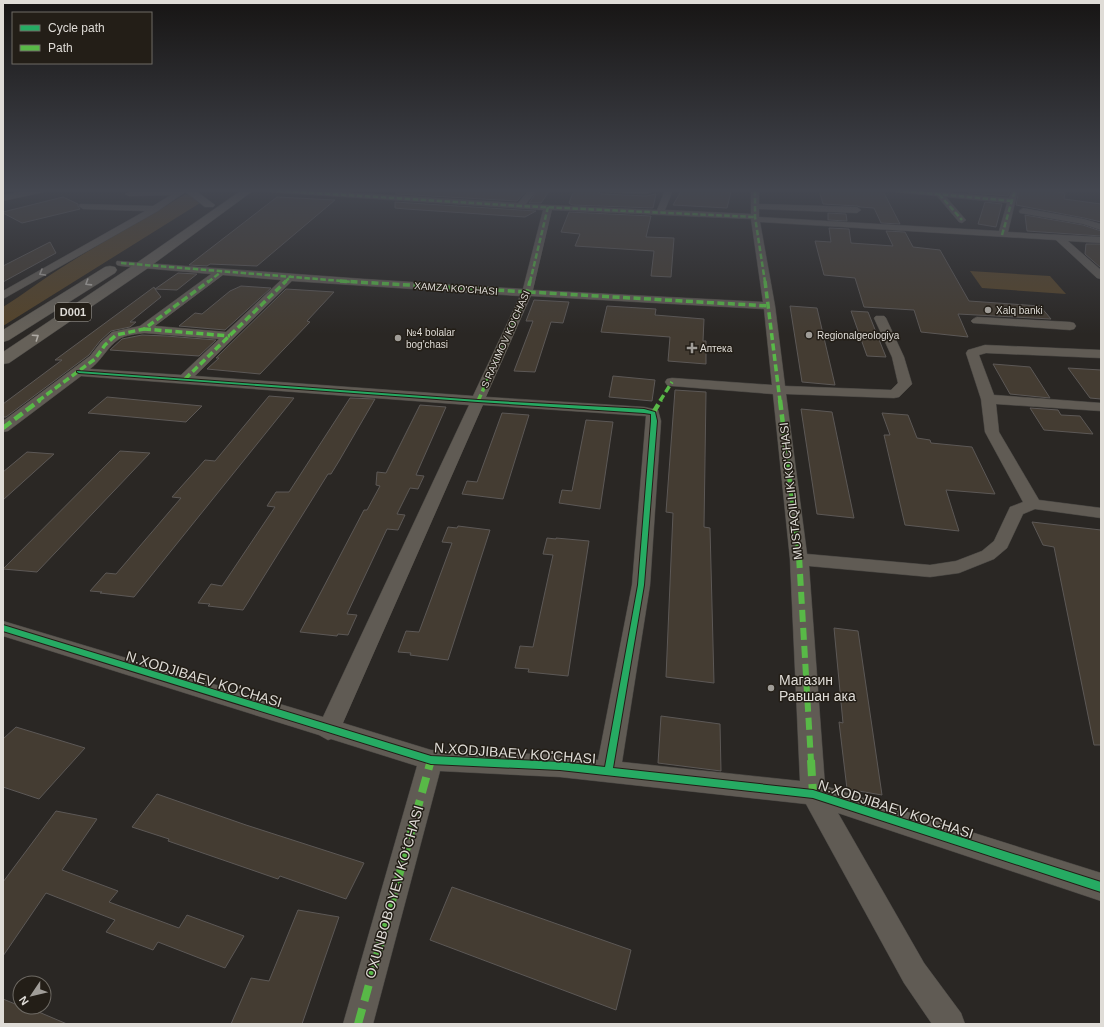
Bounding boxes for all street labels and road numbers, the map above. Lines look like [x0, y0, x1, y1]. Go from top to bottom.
street label: XAMZA KO'CHASI [414, 280, 498, 297]
street label: S.RAXIMOV KO'CHASI [479, 289, 532, 390]
road number: D001 [55, 303, 91, 321]
street label: MUSTAQILLIK KO'CHASI [777, 422, 805, 560]
street label: N.XODJIBAEV KO'CHASI [124, 648, 284, 710]
street label: N.XODJIBAEV KO'CHASI [434, 739, 596, 767]
street label: N.XODJIBAEV KO'CHASI [816, 776, 976, 842]
street label: OXUNBOBOYEV KO‘CHASI [362, 804, 426, 980]

